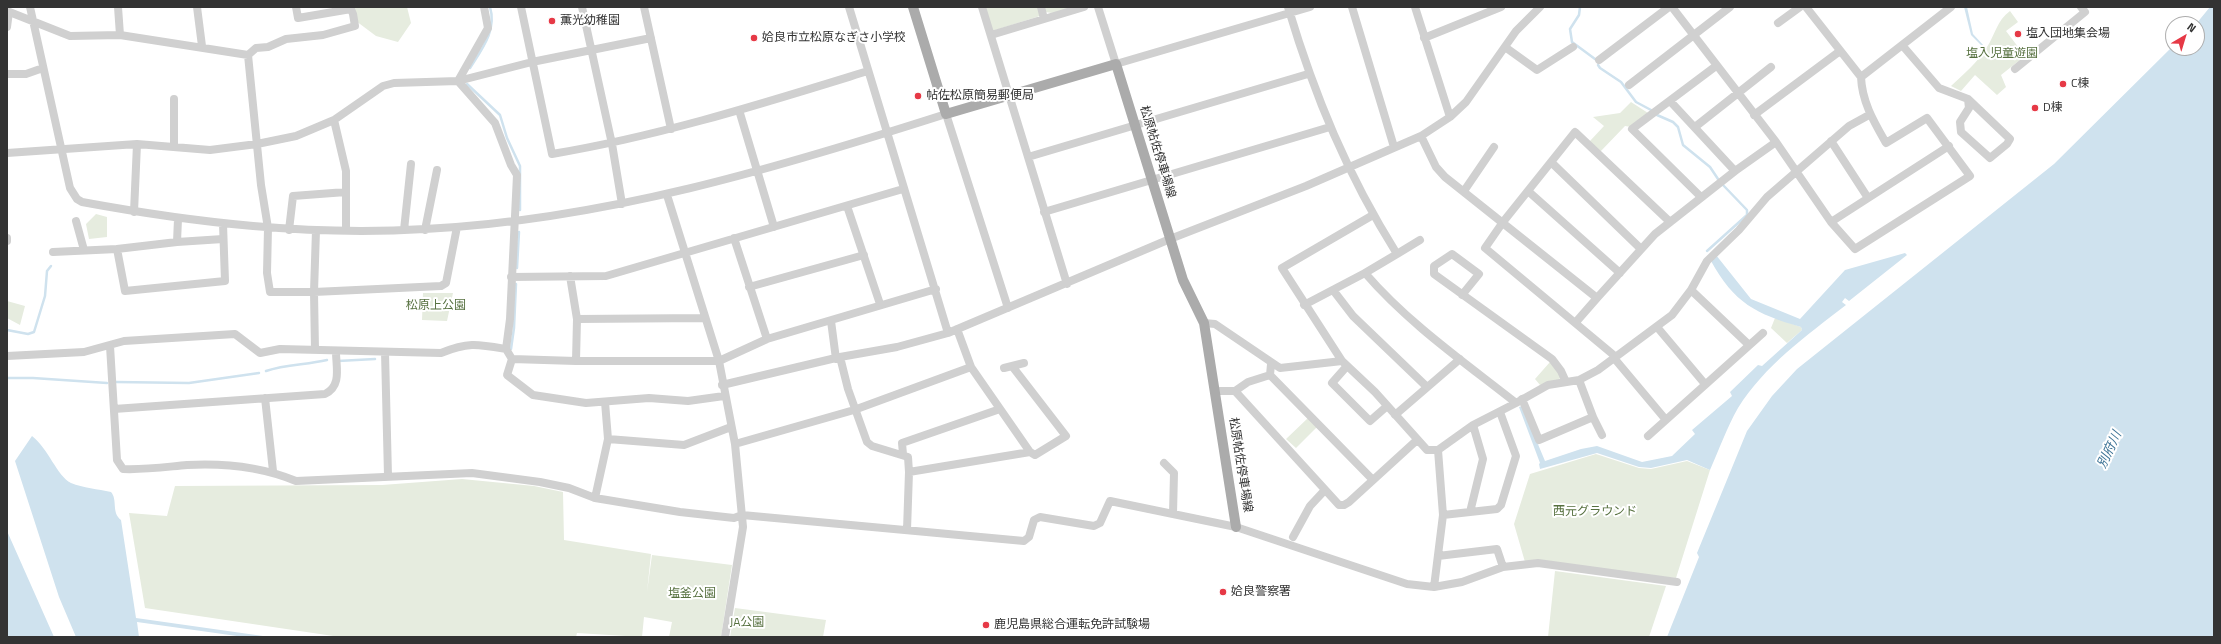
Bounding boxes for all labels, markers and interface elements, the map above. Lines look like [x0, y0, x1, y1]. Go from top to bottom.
place label: 薫光幼稚園 [560, 14, 620, 28]
marker: 薫光幼稚園 [547, 16, 557, 26]
north arrow [2165, 16, 2205, 56]
text: N [2184, 19, 2200, 36]
place label: 塩入団地集会場 [2026, 27, 2110, 41]
marker: 塩入団地集会場 [2013, 29, 2023, 39]
place label: 姶良市立松原なぎさ小学校 [762, 31, 906, 45]
marker: 姶良市立松原なぎさ小学校 [749, 33, 759, 43]
park label: 塩入児童遊園 [1966, 47, 2038, 61]
place label: C棟 [2071, 77, 2090, 91]
marker: C棟 [2058, 79, 2068, 89]
place label: 帖佐松原簡易郵便局 [926, 89, 1034, 103]
marker: 帖佐松原簡易郵便局 [913, 91, 923, 101]
place label: D棟 [2043, 101, 2063, 115]
marker: D棟 [2030, 103, 2040, 113]
street label: 松原帖佐停車場線 [1136, 104, 1178, 200]
park label: 松原上公園 [406, 299, 466, 313]
street label: 松原帖佐停車場線 [1225, 416, 1255, 514]
water label: 別府川 [2095, 429, 2125, 471]
park label: 西元グラウンド [1553, 505, 1637, 519]
place label: 姶良警察署 [1231, 585, 1291, 599]
park label: 塩釜公園 [668, 587, 716, 601]
marker: 姶良警察署 [1218, 587, 1228, 597]
park label: JA公園 [730, 616, 764, 630]
place label: 鹿児島県総合運転免許試験場 [994, 618, 1150, 632]
marker: 鹿児島県総合運転免許試験場 [981, 620, 991, 630]

